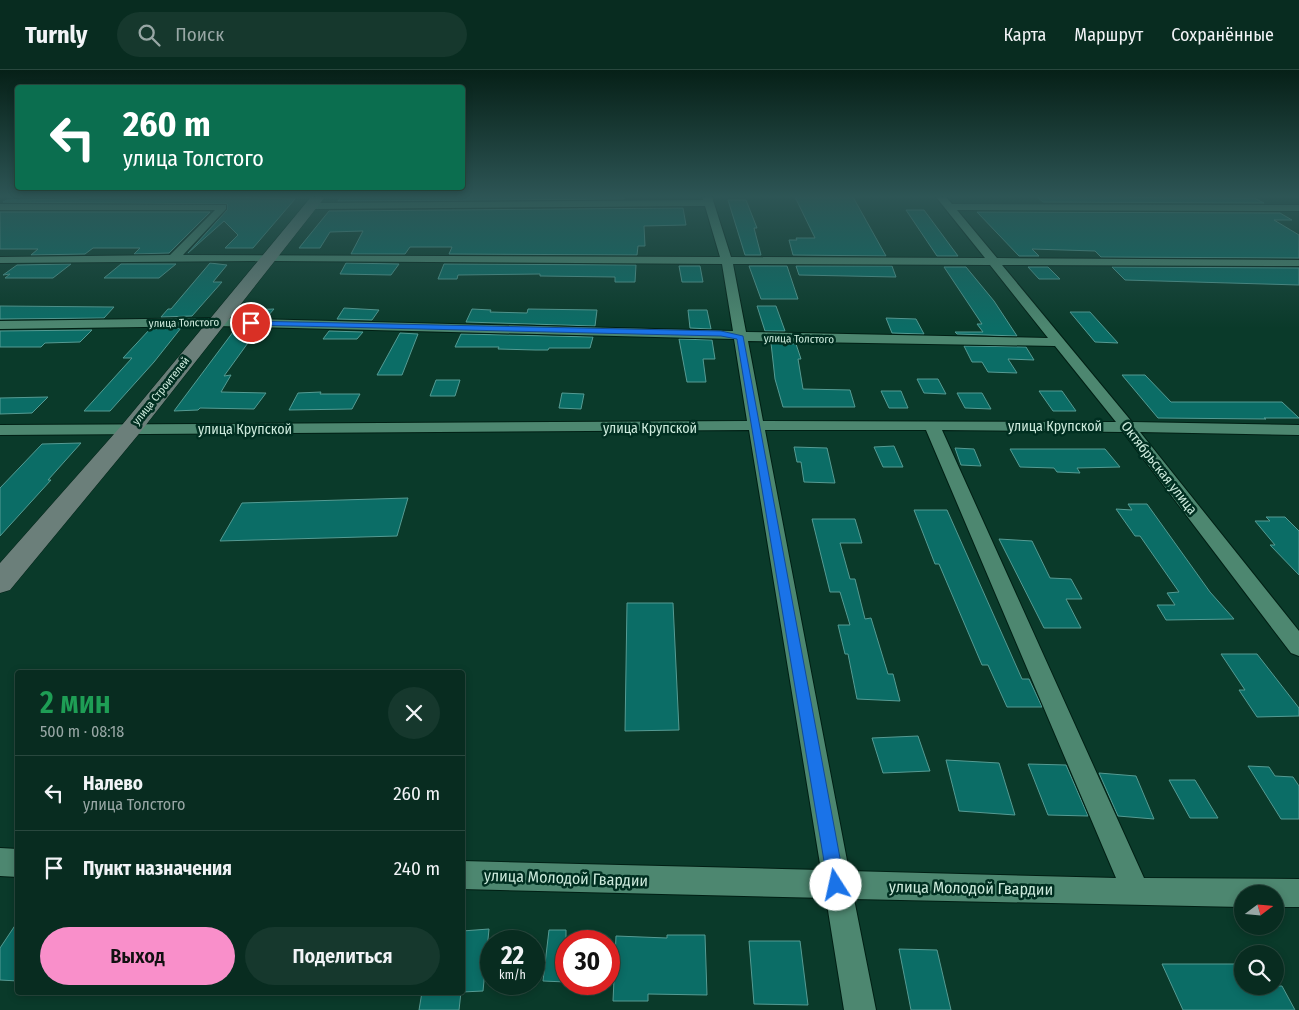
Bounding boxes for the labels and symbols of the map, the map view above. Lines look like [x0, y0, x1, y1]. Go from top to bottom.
pin [230, 302, 272, 344]
street label: улица Толстого [149, 316, 220, 330]
street label: улица Толстого [764, 332, 835, 346]
street label: улица Строителей [130, 354, 192, 428]
street label: улица Крупской [1008, 418, 1102, 435]
street label: Октябрьская улица [1117, 418, 1201, 518]
street label: улица Крупской [603, 420, 697, 437]
street label: улица Крупской [198, 421, 292, 438]
position arrow [809, 858, 861, 910]
street label: улица Молодой Гвардии [484, 866, 648, 890]
street label: улица Молодой Гвардии [889, 877, 1053, 899]
north arrow [1234, 885, 1284, 935]
speed limit sign: 30 [555, 930, 620, 995]

